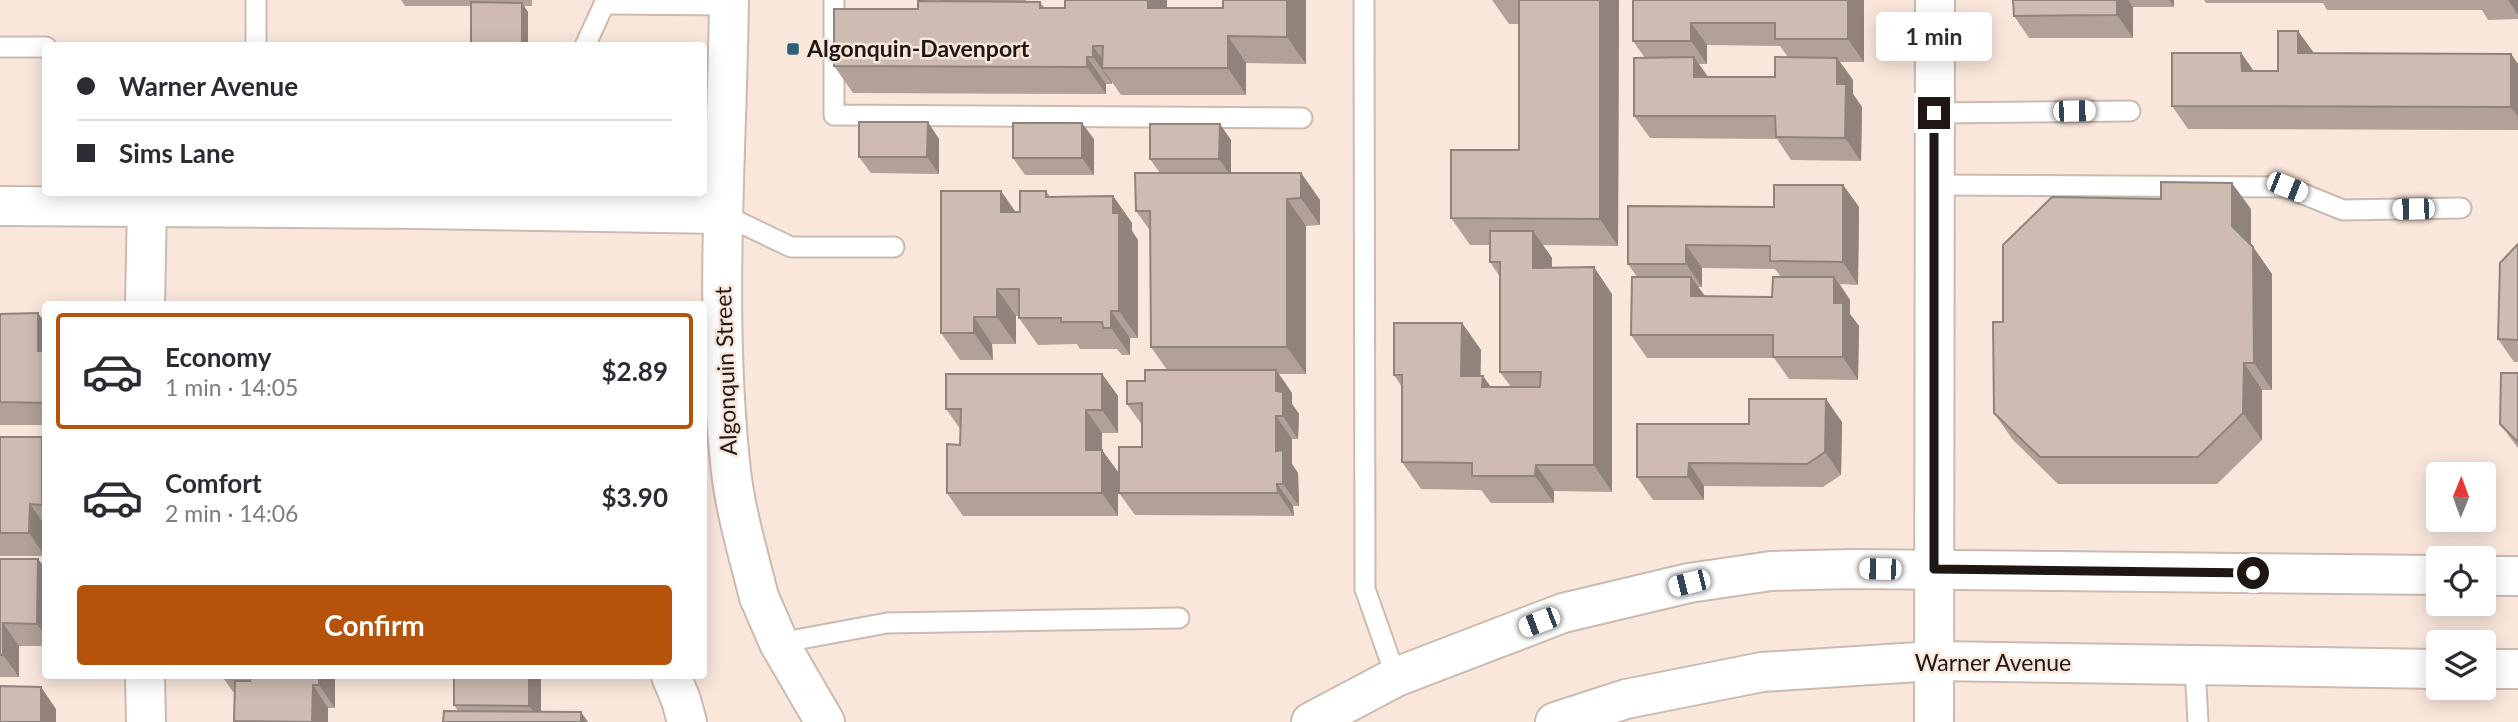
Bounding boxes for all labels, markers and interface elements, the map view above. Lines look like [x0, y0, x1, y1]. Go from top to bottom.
callout: 1 min [1876, 11, 1992, 60]
text: 1 min [1905, 22, 1963, 50]
place label: Algonquin-Davenport [806, 34, 1030, 62]
marker: Algonquin-Davenport [785, 41, 801, 57]
text: Warner Avenue [119, 70, 298, 102]
route end [1918, 97, 1950, 129]
car [2053, 100, 2096, 122]
text: Sims Lane [119, 137, 235, 169]
car [2264, 169, 2311, 205]
car [2392, 198, 2435, 220]
street label: Algonquin Street [708, 285, 742, 456]
icon: car [81, 340, 144, 403]
text: Economy [165, 341, 271, 373]
text: $2.89 [602, 355, 668, 387]
text: 1 min · 14:05 [165, 373, 298, 401]
north arrow [2426, 462, 2496, 532]
map controls [2426, 462, 2496, 700]
icon: car [81, 466, 144, 529]
text: Comfort [165, 467, 262, 499]
text: $3.90 [602, 481, 668, 513]
text: 2 min · 14:06 [165, 499, 298, 527]
button: locate [2426, 546, 2496, 616]
route start [2237, 557, 2269, 589]
car [1859, 558, 1902, 580]
car [1667, 568, 1712, 598]
button: Confirm [77, 585, 672, 665]
car [1516, 605, 1563, 639]
button: layers [2426, 630, 2496, 700]
street label: Warner Avenue [1915, 648, 2071, 676]

